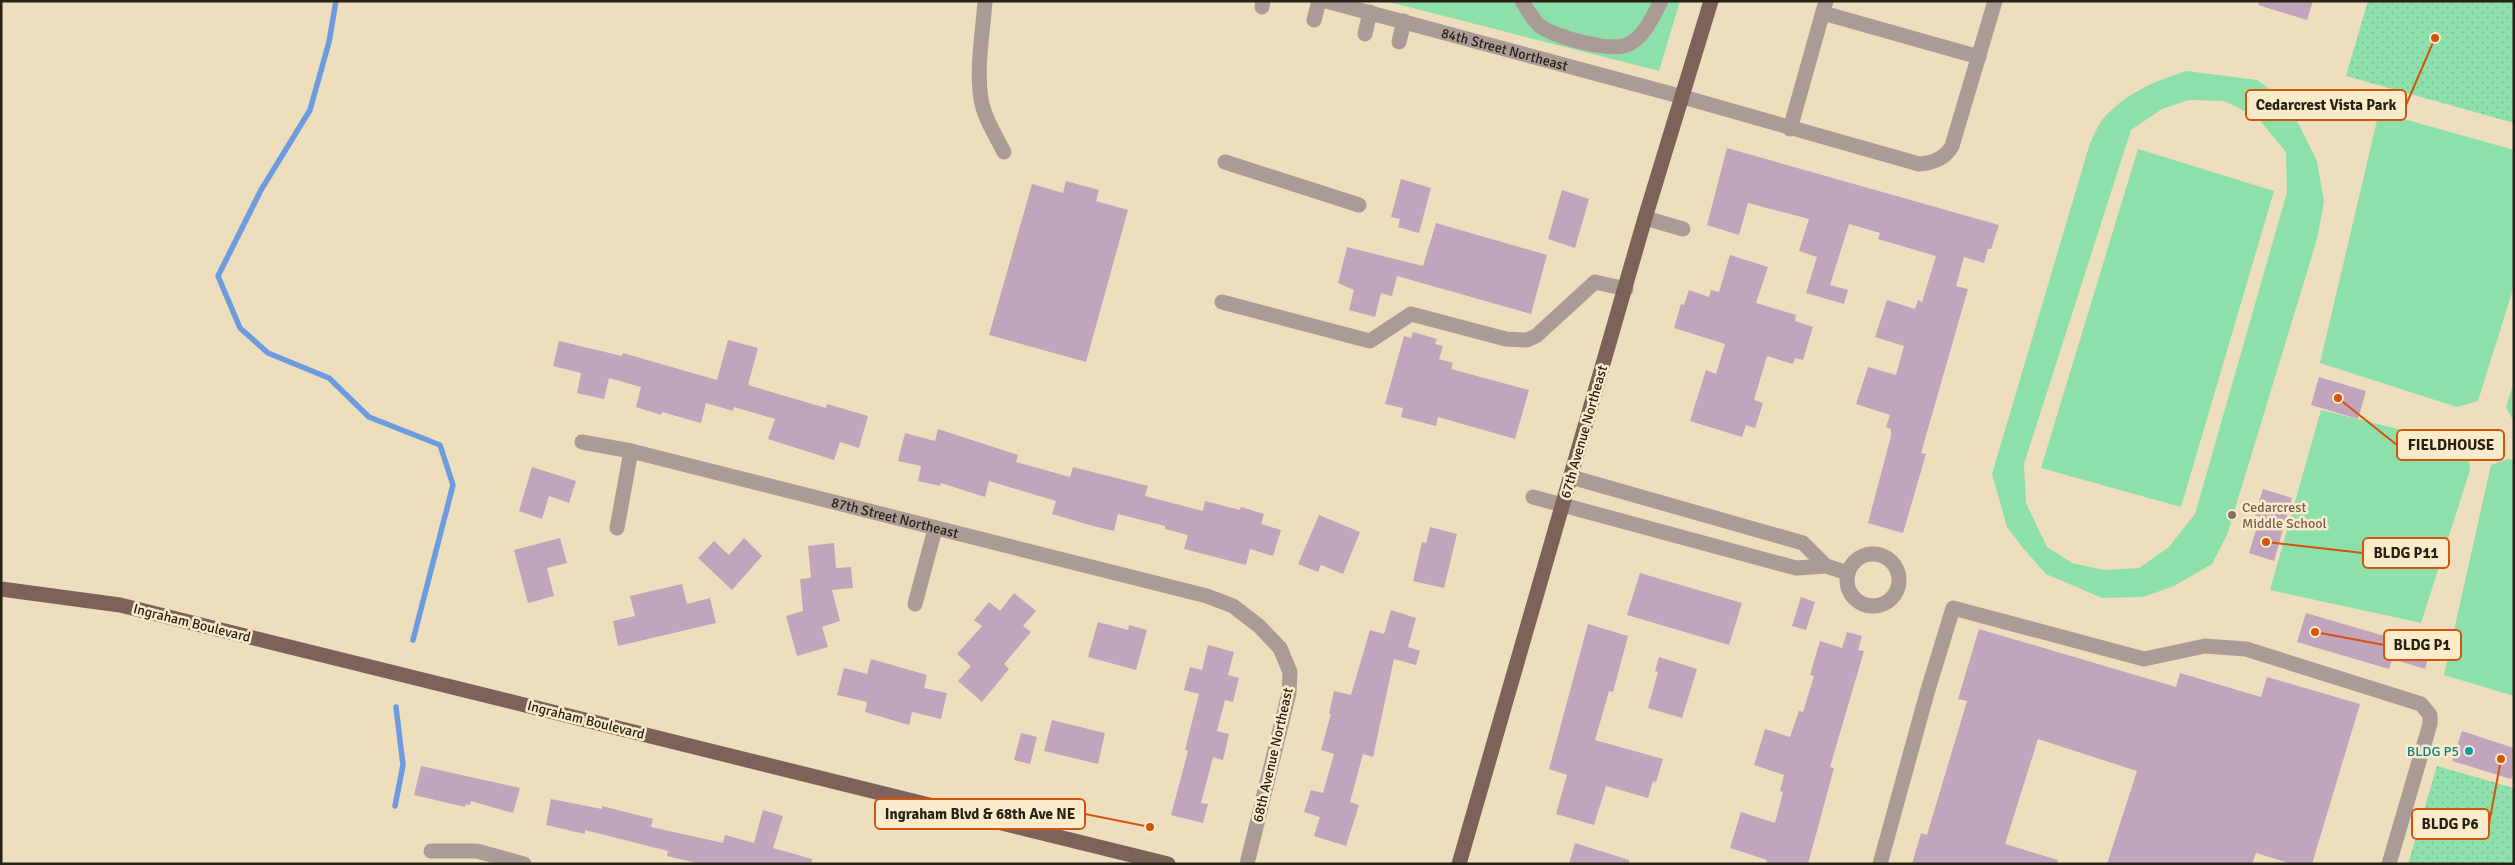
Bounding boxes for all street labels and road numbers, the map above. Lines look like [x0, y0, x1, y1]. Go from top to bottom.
street label: 84th Street Northeast [1440, 24, 1570, 74]
street label: 67th Avenue Northeast [1557, 363, 1611, 500]
street label: 87th Street Northeast [830, 493, 960, 542]
street label: Ingraham Boulevard [132, 600, 252, 646]
street label: 68th Avenue Northeast [1249, 686, 1297, 824]
street label: Ingraham Boulevard [526, 697, 646, 743]

